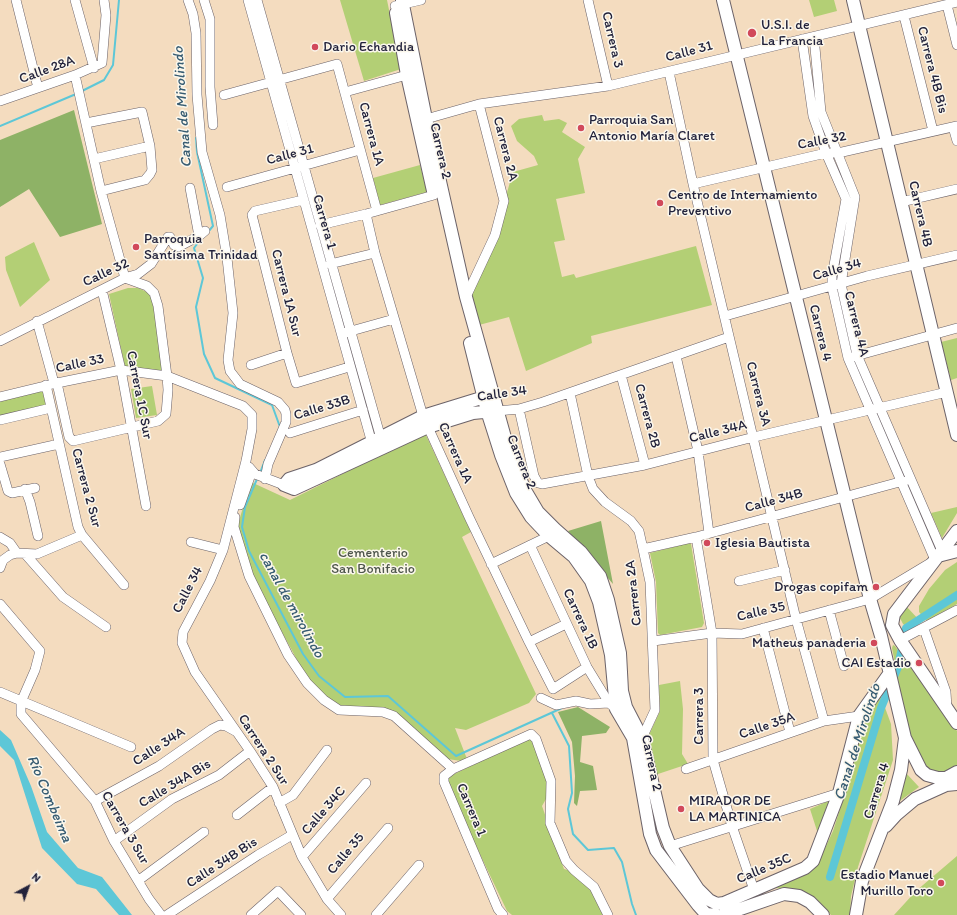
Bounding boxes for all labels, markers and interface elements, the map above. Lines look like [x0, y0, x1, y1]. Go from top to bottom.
street label: Carrera 3 [597, 10, 627, 70]
place label: U.S.I. de La Francia [761, 17, 823, 50]
street label: Carrera 4B Bis [913, 25, 951, 115]
marker: U.S.I. de La Francia [746, 27, 758, 39]
street label: Calle 31 [664, 38, 714, 66]
place label: Dario Echandia [323, 39, 414, 55]
marker: Dario Echandia [310, 42, 320, 52]
water label: Canal de Mirolindo [170, 46, 196, 168]
street label: Calle 28A [17, 52, 77, 88]
street label: Carrera 1A [354, 100, 388, 168]
place label: Parroquia San Antonio María Claret [589, 112, 715, 144]
street label: Carrera 2A [489, 115, 521, 183]
street label: Carrera 2 [425, 121, 455, 181]
marker: Parroquia San Antonio María Claret [576, 123, 586, 133]
street label: Calle 32 [796, 128, 848, 154]
street label: Calle 31 [265, 141, 315, 169]
street label: Carrera 4B [904, 179, 936, 249]
place label: Centro de Internamiento Preventivo [668, 187, 817, 220]
street label: Carrera 1 [308, 193, 340, 251]
marker: Centro de Internamiento Preventivo [655, 198, 665, 208]
place label: Parroquia Santísima Trinidad [144, 231, 258, 264]
marker: Parroquia Santísima Trinidad [131, 242, 141, 252]
street label: Carrera 1A Sur [267, 248, 305, 338]
street label: Calle 32 [80, 255, 132, 291]
street label: Calle 34 [811, 255, 863, 285]
street label: Carrera 4A [840, 289, 872, 359]
street label: Carrera 4 [805, 303, 835, 363]
street label: Carrera 1C Sur [122, 349, 156, 441]
street label: Calle 33 [54, 351, 106, 377]
street label: Carrera 3A [742, 360, 774, 428]
street label: Calle 34 [476, 382, 528, 406]
street label: Carrera 2B [630, 382, 664, 450]
street label: Calle 33B [292, 391, 352, 425]
street label: Calle 34A [687, 417, 749, 447]
street label: Carrera 1A [434, 420, 476, 486]
street label: Carrera 2 [503, 432, 539, 492]
street label: Carrera 2 Sur [67, 446, 105, 530]
street label: Calle 34B [743, 485, 805, 517]
place label: Iglesia Bautista [715, 535, 810, 551]
marker: Iglesia Bautista [702, 538, 712, 548]
park label: Cementerio San Bonifacio [331, 545, 415, 578]
water label: canal de mirolindo [254, 549, 328, 661]
street label: Carrera 2A [622, 559, 646, 627]
street label: Calle 34 [169, 564, 207, 616]
place label: Drogas copifam [774, 579, 868, 595]
marker: Drogas copifam [871, 582, 881, 592]
street label: Carrera 1B [559, 586, 601, 652]
street label: Calle 35 [735, 598, 787, 626]
place label: Matheus panaderia [752, 635, 866, 651]
marker: Matheus panaderia [869, 638, 879, 648]
place label: CAI Estadio [841, 655, 911, 671]
marker: CAI Estadio [914, 658, 924, 668]
water label: Canal de Mirolindo [831, 681, 885, 803]
street label: Carrera 3 [691, 687, 707, 745]
street label: Calle 35A [737, 709, 797, 743]
street label: Carrera 2 Sur [234, 711, 292, 789]
street label: Calle 34A [130, 724, 188, 770]
street label: Carrera 2 [637, 733, 665, 793]
water label: Río Combeima [23, 753, 75, 845]
street label: Calle 34A Bis [136, 756, 214, 812]
street label: Carrera 4 [860, 761, 894, 821]
street label: Carrera 1 [452, 781, 490, 839]
street label: Calle 34C [298, 783, 350, 839]
street label: Carrera 3 Sur [97, 788, 153, 868]
place label: MIRADOR DE LA MARTINICA [689, 793, 781, 826]
marker: MIRADOR DE LA MARTINICA [676, 804, 686, 814]
street label: Calle 35 [324, 830, 368, 878]
street label: Calle 34B Bis [183, 834, 261, 892]
street label: Calle 35C [734, 850, 794, 888]
north arrow [8, 867, 48, 907]
place label: Estadio Manuel Murillo Toro [840, 867, 933, 900]
text: N [29, 870, 43, 885]
marker: Estadio Manuel Murillo Toro [936, 878, 946, 888]

